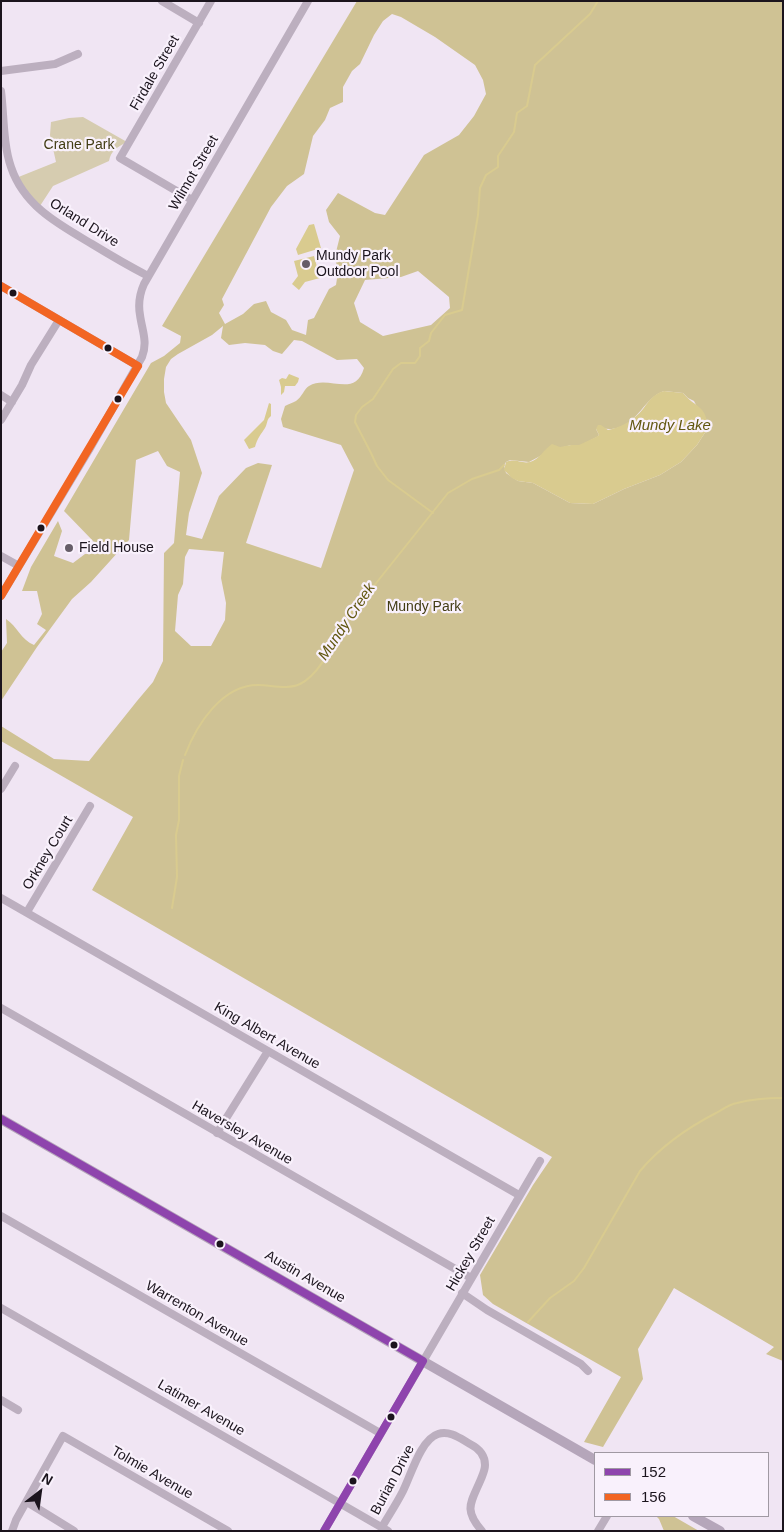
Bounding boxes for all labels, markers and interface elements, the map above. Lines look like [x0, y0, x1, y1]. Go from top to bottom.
street label: Firdale Street [127, 32, 183, 114]
street label: Wilmot Street [166, 132, 222, 214]
park label: Crane Park [44, 137, 114, 153]
street label: Orland Drive [46, 195, 122, 251]
place label: Mundy Park Outdoor Pool [316, 248, 398, 280]
marker: Mundy Park Outdoor Pool [300, 258, 312, 270]
unlabelled marker [8, 288, 18, 298]
unlabelled marker [103, 343, 113, 353]
unlabelled marker [113, 394, 123, 404]
water label: Mundy Lake [629, 417, 711, 435]
unlabelled marker [36, 523, 46, 533]
place label: Field House [79, 540, 154, 556]
marker: Field House [63, 542, 75, 554]
water label: Mundy Creek [315, 580, 379, 664]
park label: Mundy Park [387, 599, 461, 615]
street label: Orkney Court [19, 813, 77, 893]
street label: King Albert Avenue [211, 999, 323, 1073]
street label: Haversley Avenue [189, 1097, 295, 1169]
street label: Hickey Street [443, 1214, 499, 1294]
unlabelled marker [215, 1239, 225, 1249]
street label: Austin Avenue [262, 1247, 348, 1307]
street label: Warrenton Avenue [143, 1278, 251, 1350]
unlabelled marker [389, 1340, 399, 1350]
street label: Latimer Avenue [154, 1376, 248, 1440]
unlabelled marker [386, 1412, 396, 1422]
street label: Burian Drive [368, 1442, 418, 1518]
street label: Tolmie Avenue [108, 1443, 196, 1503]
legend [594, 1452, 769, 1517]
text: 152 [641, 1463, 666, 1480]
north arrow [15, 1467, 65, 1517]
text: N [39, 1470, 56, 1488]
unlabelled marker [348, 1476, 358, 1486]
text: 156 [641, 1488, 666, 1505]

